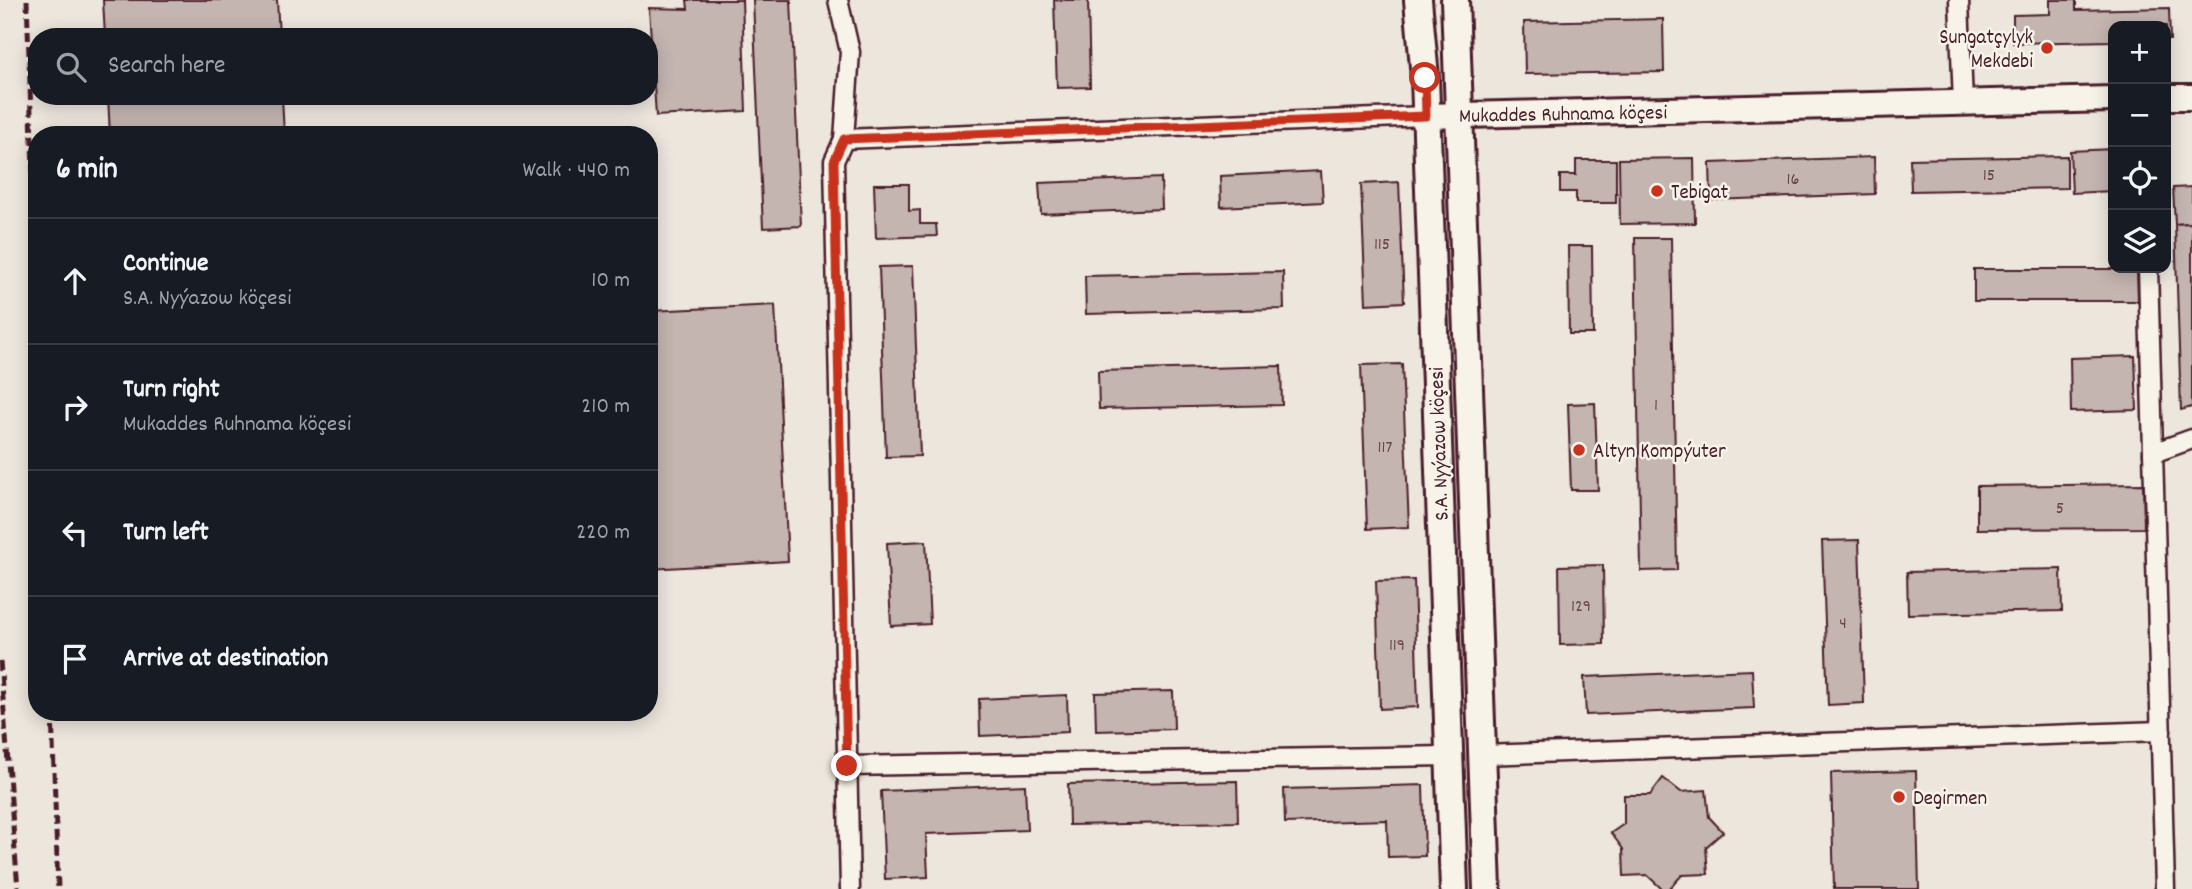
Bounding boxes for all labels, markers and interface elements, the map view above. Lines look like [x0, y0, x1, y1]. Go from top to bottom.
map controls [2108, 21, 2171, 273]
button: + [2108, 21, 2171, 84]
place label: Sungatçylyk Mekdebi [1939, 24, 2033, 78]
search box [28, 28, 658, 105]
marker: Sungatçylyk Mekdebi [2039, 40, 2055, 56]
icon: search [52, 48, 90, 86]
text: Search here [108, 48, 226, 85]
route start [1409, 62, 1440, 93]
button: − [2108, 84, 2171, 147]
street label: Mukaddes Ruhnama köçesi [1459, 99, 1668, 133]
button: locate [2108, 147, 2171, 210]
text: 6 min [56, 150, 118, 193]
text: Walk · 440 m [523, 155, 630, 188]
house number: 15 [1983, 164, 1995, 189]
house number: 16 [1787, 168, 1799, 193]
place label: Tebigat [1671, 179, 1729, 209]
marker: Tebigat [1649, 183, 1665, 199]
button: layers [2108, 210, 2171, 273]
house number: 115 [1374, 233, 1390, 258]
text: Continue [123, 246, 208, 283]
icon: ahead [56, 262, 94, 300]
text: 10 m [591, 265, 630, 298]
text: S.A. Nyýazow köçesi [123, 283, 291, 316]
street label: S.A. Nyýazow köçesi [1423, 366, 1459, 521]
text: Turn right [123, 372, 220, 409]
icon: right [56, 388, 94, 426]
text: 210 m [581, 391, 630, 424]
house number: 1 [1654, 394, 1658, 419]
text: Mukaddes Ruhnama köçesi [123, 409, 351, 442]
house number: 117 [1378, 436, 1392, 461]
place label: Altyn Kompýuter [1593, 438, 1726, 468]
marker: Altyn Kompýuter [1571, 442, 1587, 458]
house number: 5 [2056, 497, 2064, 522]
icon: left [56, 514, 94, 552]
text: Turn left [123, 515, 209, 552]
text: 220 m [576, 517, 630, 550]
house number: 129 [1571, 595, 1591, 620]
house number: 4 [1839, 612, 1847, 637]
house number: 119 [1389, 634, 1405, 659]
icon: arrive [56, 640, 94, 678]
text: Arrive at destination [123, 641, 328, 678]
route end [831, 750, 862, 781]
place label: Degirmen [1913, 785, 1987, 815]
marker: Degirmen [1891, 789, 1907, 805]

